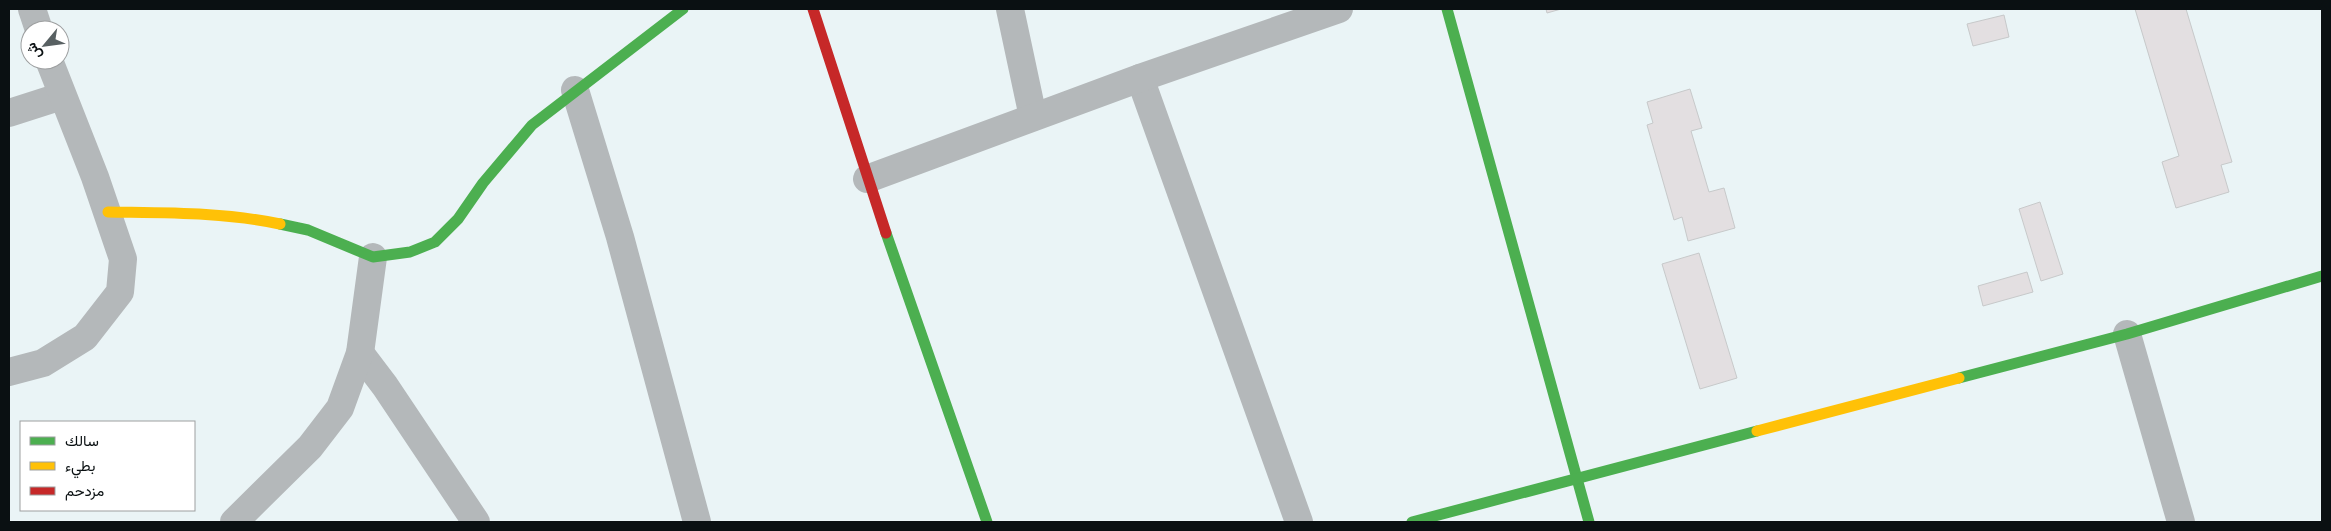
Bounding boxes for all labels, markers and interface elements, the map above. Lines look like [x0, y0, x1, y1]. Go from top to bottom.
north arrow [20, 20, 70, 70]
text: ش [22, 39, 46, 63]
legend [20, 421, 195, 511]
text: سالك [65, 433, 99, 449]
text: بطيء [65, 458, 95, 479]
text: مزدحم [65, 483, 104, 501]

